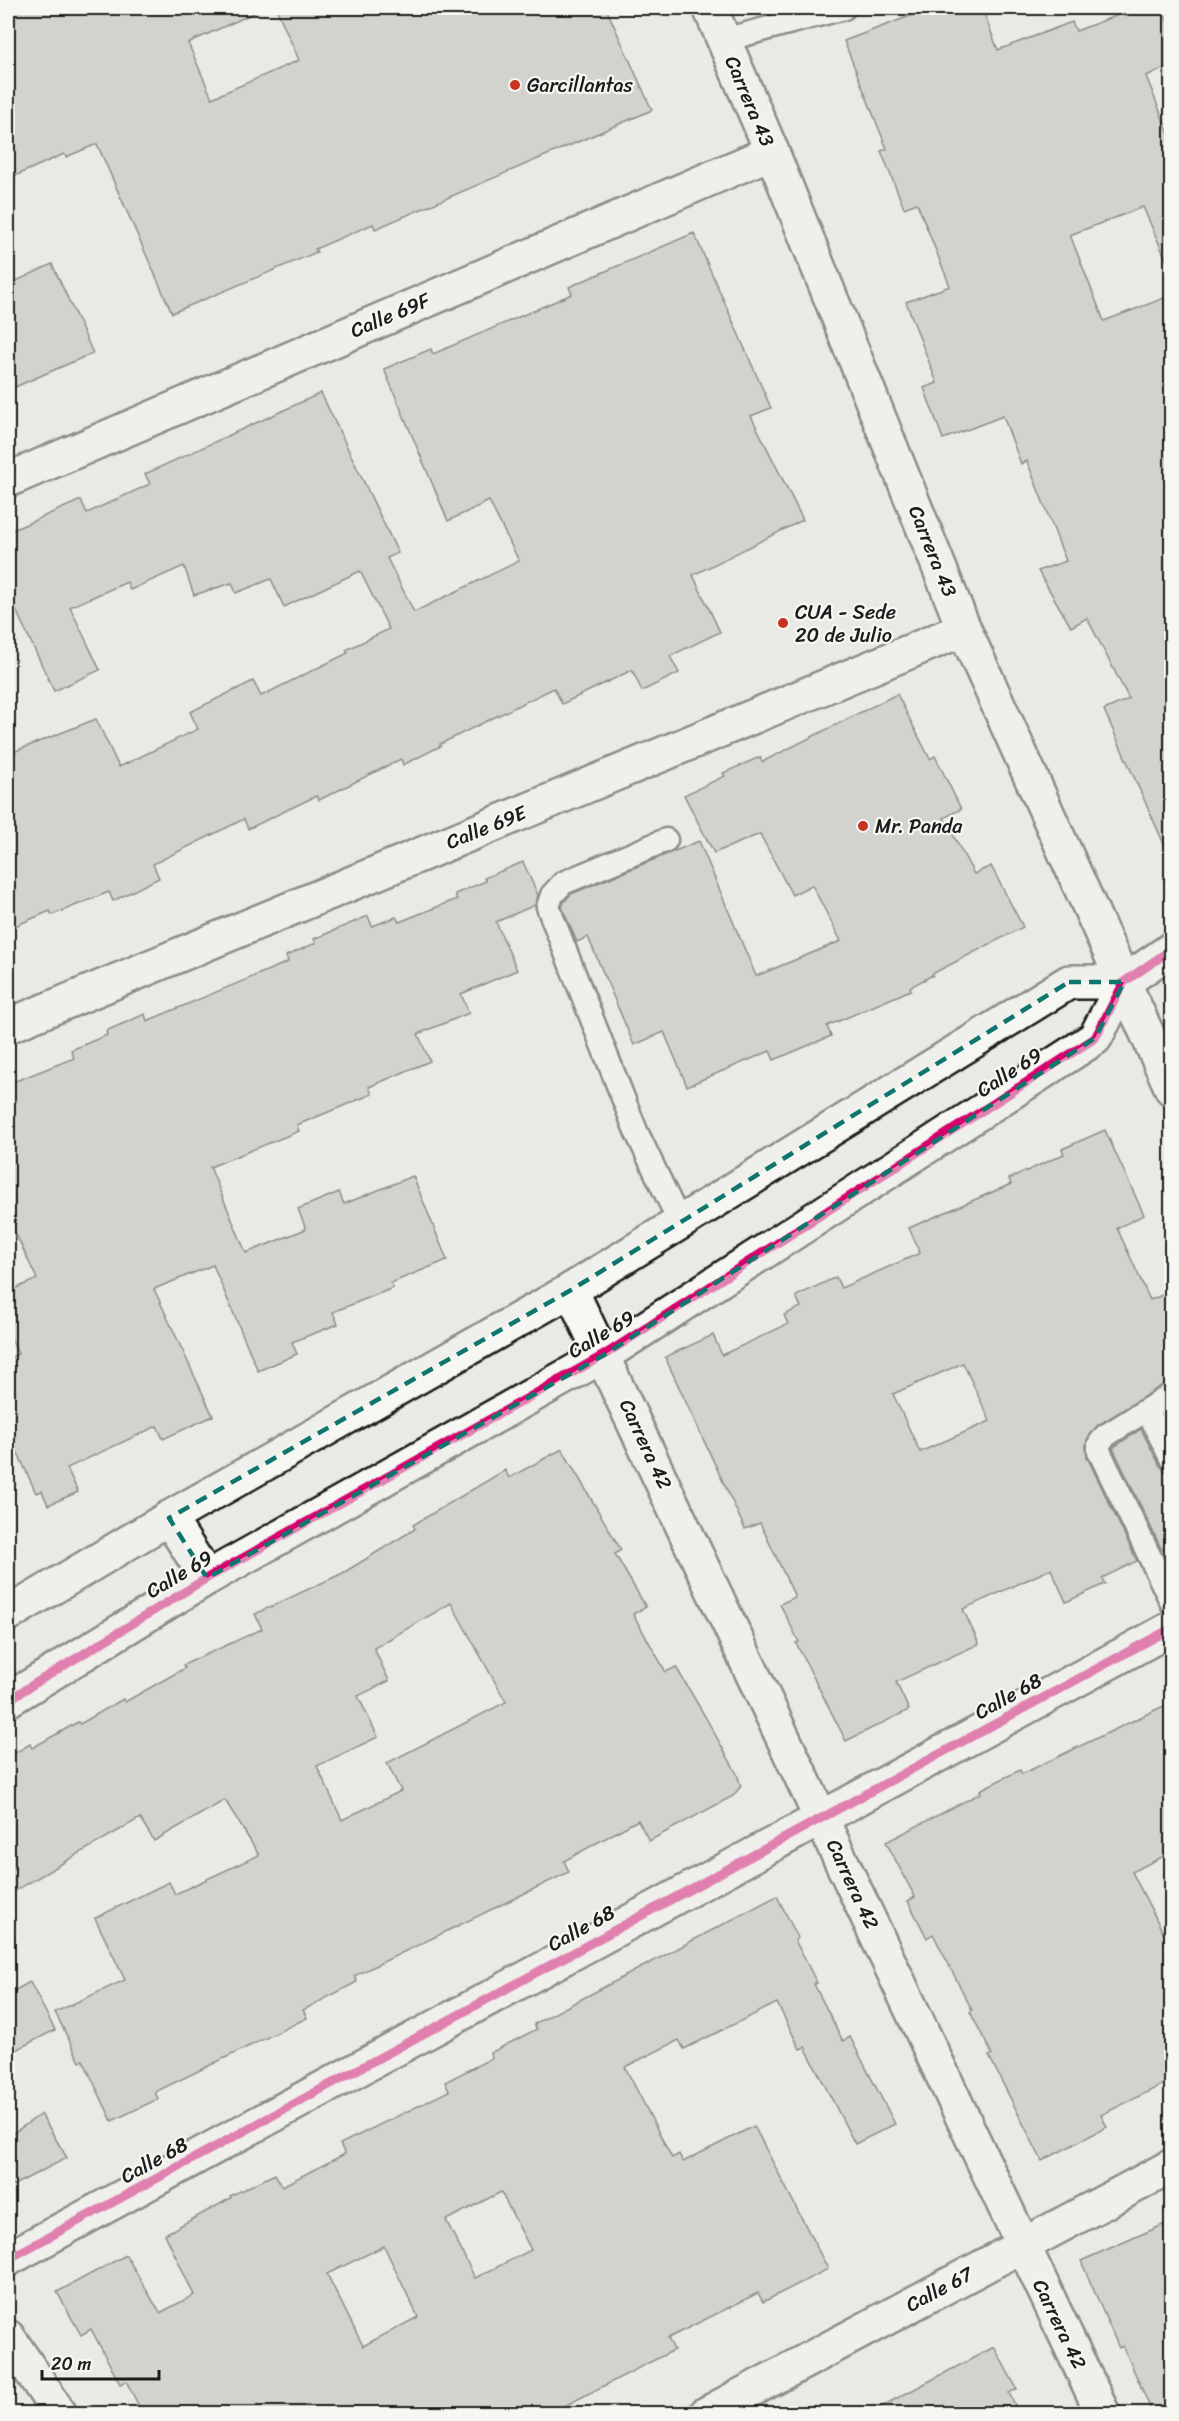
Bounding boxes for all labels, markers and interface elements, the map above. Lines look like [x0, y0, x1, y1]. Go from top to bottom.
street label: Carrera 43 [715, 50, 784, 152]
place label: Garcillantas [527, 68, 634, 103]
marker: Garcillantas [508, 78, 522, 92]
street label: Calle 69F [345, 283, 437, 348]
street label: Carrera 43 [898, 500, 967, 602]
place label: CUA - Sede 20 de Julio [795, 595, 896, 653]
marker: CUA - Sede 20 de Julio [776, 616, 790, 630]
street label: Calle 69E [441, 795, 534, 859]
place label: Mr. Panda [875, 809, 963, 844]
marker: Mr. Panda [856, 819, 870, 833]
street label: Calle 69 [969, 1038, 1049, 1107]
street label: Calle 69 [561, 1301, 642, 1368]
street label: Carrera 42 [609, 1393, 682, 1496]
street label: Calle 69 [139, 1541, 220, 1608]
street label: Calle 68 [968, 1663, 1049, 1729]
street label: Carrera 42 [816, 1833, 889, 1936]
street label: Calle 68 [541, 1895, 622, 1961]
street label: Calle 68 [114, 2127, 195, 2193]
street label: Calle 67 [899, 2256, 981, 2322]
street label: Carrera 42 [1023, 2273, 1097, 2376]
scale bar [42, 2343, 159, 2381]
text: 20 m [51, 2348, 91, 2380]

